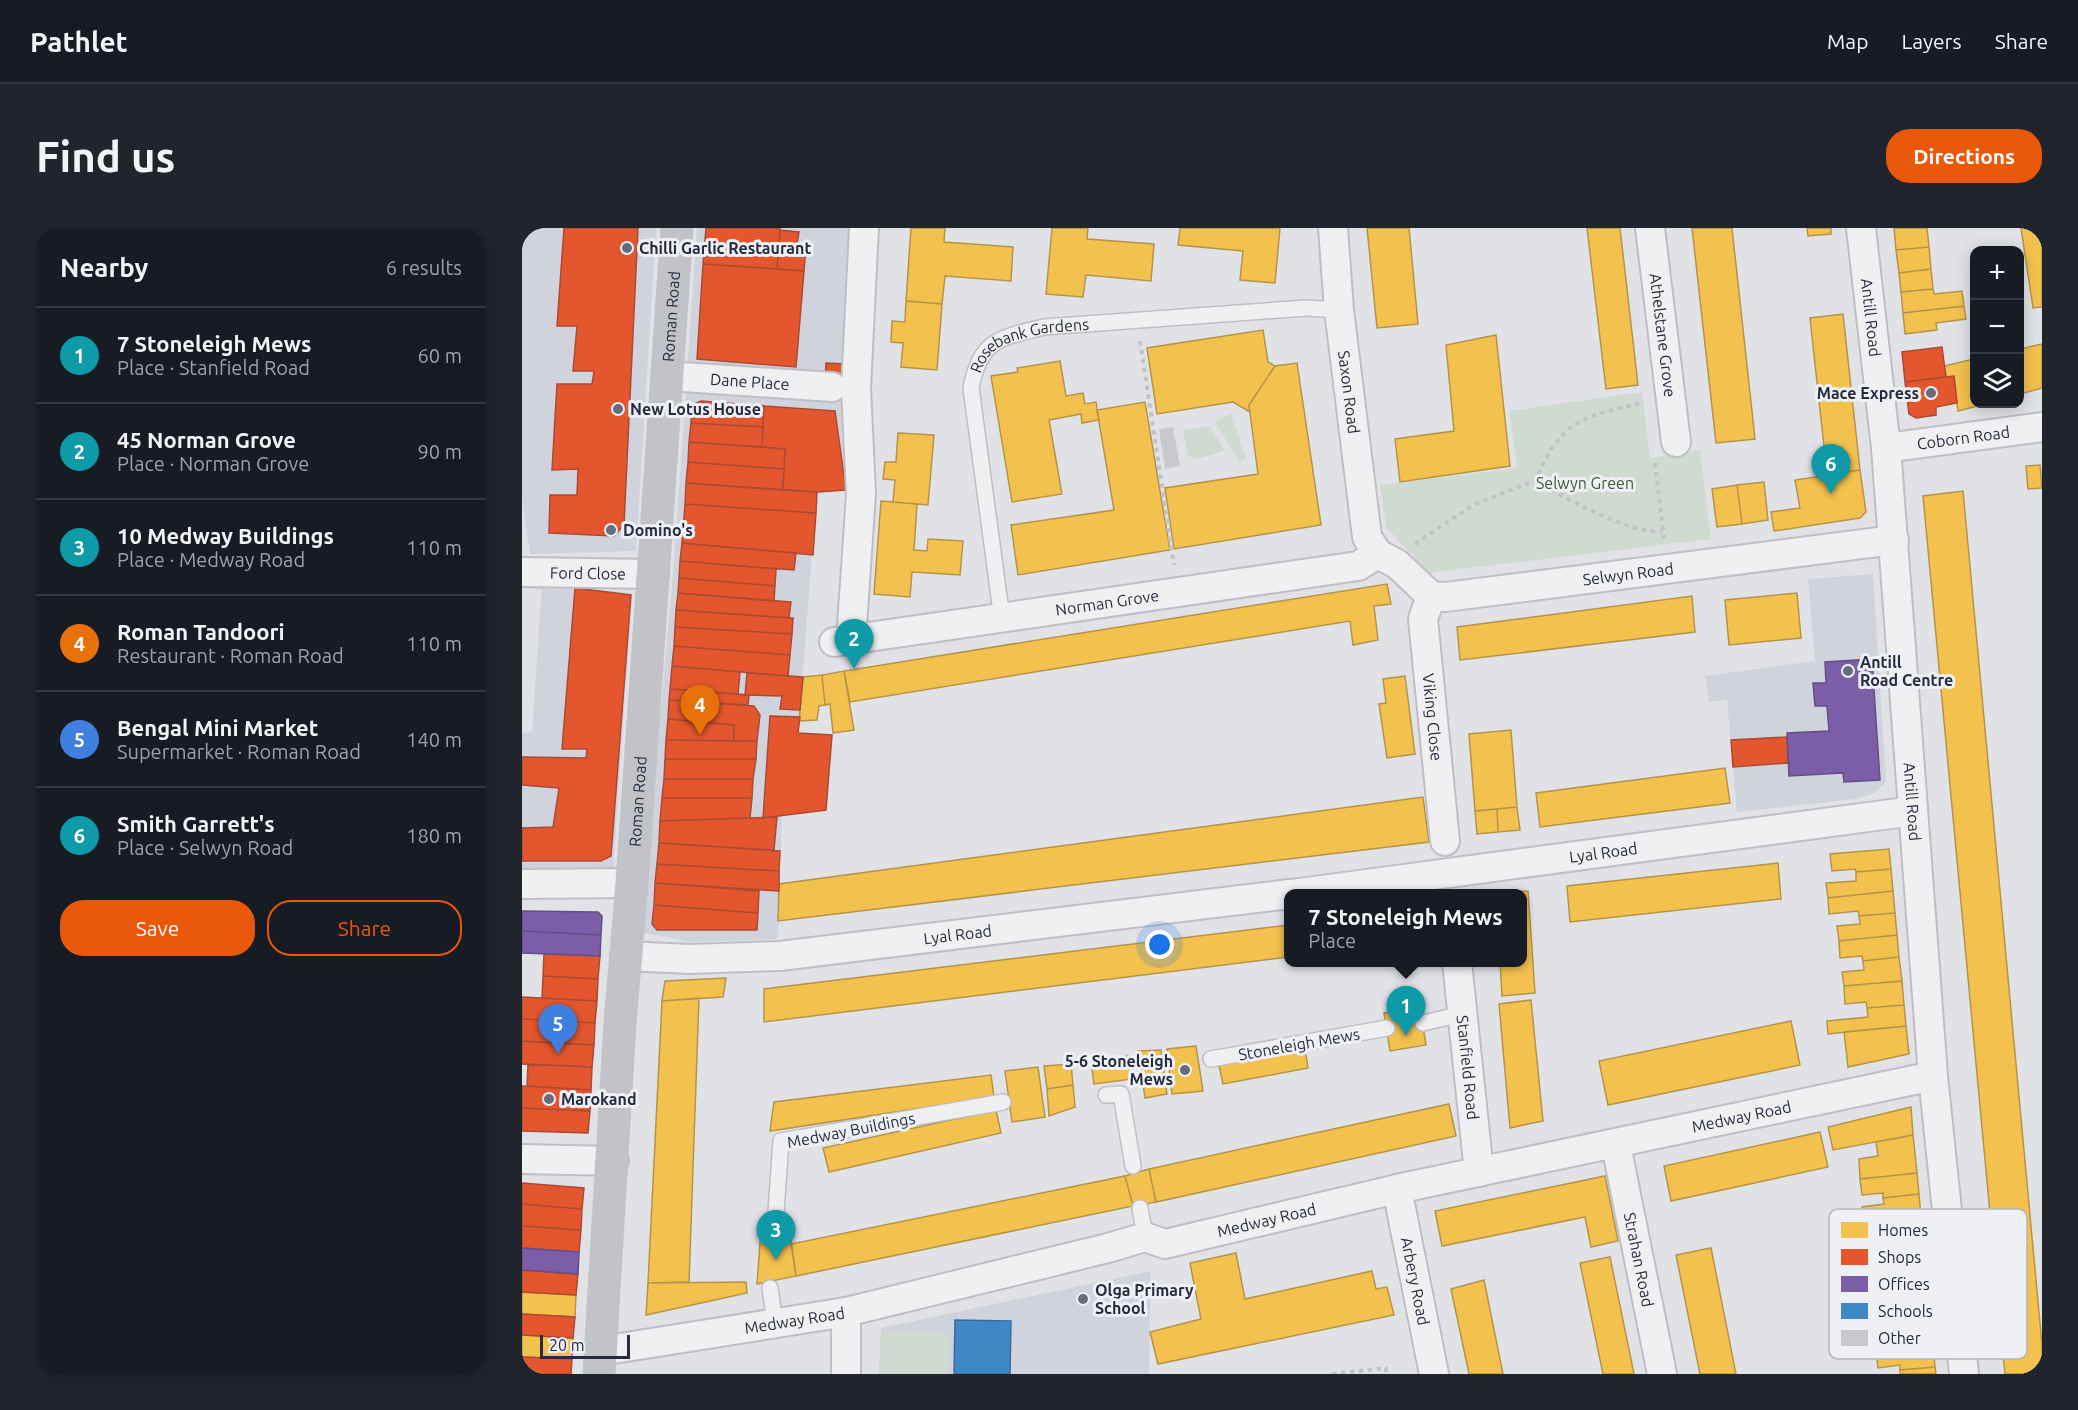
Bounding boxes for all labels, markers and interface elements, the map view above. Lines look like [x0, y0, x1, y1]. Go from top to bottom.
text: Pathlet [30, 26, 128, 57]
text: Map [1827, 29, 1868, 53]
text: Layers [1901, 29, 1962, 53]
text: Share [1995, 29, 2048, 53]
button: Directions [1886, 129, 2042, 183]
text: Find us [36, 133, 175, 180]
place label: Chilli Garlic Restaurant [639, 239, 811, 257]
marker: Chilli Garlic Restaurant [620, 241, 634, 255]
map controls [1970, 246, 2024, 408]
button: + [1970, 246, 2024, 300]
text: Nearby [60, 253, 148, 282]
text: 6 results [386, 256, 462, 279]
street label: Roman Road [659, 270, 683, 363]
street label: Athelstane Grove [1647, 272, 1679, 398]
street label: Antill Road [1858, 277, 1885, 358]
button: − [1970, 300, 2024, 354]
street label: Rosebank Gardens [966, 315, 1090, 375]
text: 7 Stoneleigh Mews [117, 331, 311, 356]
text: 1 [74, 344, 85, 367]
text: 60 m [418, 344, 462, 367]
street label: Saxon Road [1335, 350, 1363, 435]
button: layers [1970, 354, 2024, 408]
text: Place · Stanfield Road [117, 356, 310, 379]
street label: Dane Place [710, 370, 790, 393]
place label: Mace Express [1817, 384, 1919, 402]
marker: Mace Express [1924, 386, 1938, 400]
place label: New Lotus House [630, 400, 761, 418]
marker: New Lotus House [611, 402, 625, 416]
street label: Coborn Road [1916, 422, 2011, 453]
text: 45 Norman Grove [117, 427, 296, 452]
text: 2 [74, 440, 85, 463]
text: 90 m [418, 440, 462, 463]
pin: 6 [1812, 444, 1850, 494]
text: Place · Norman Grove [117, 452, 309, 475]
park label: Selwyn Green [1536, 474, 1634, 492]
place label: Domino's [623, 521, 693, 539]
text: 10 Medway Buildings [117, 523, 334, 548]
marker: Domino's [604, 523, 618, 537]
text: 3 [74, 536, 85, 559]
text: 110 m [406, 536, 462, 559]
text: Place · Medway Road [117, 548, 305, 571]
street label: Selwyn Road [1582, 559, 1675, 589]
street label: Ford Close [550, 563, 626, 583]
street label: Norman Grove [1054, 586, 1160, 619]
text: Roman Tandoori [117, 619, 285, 644]
pin: 2 [834, 620, 874, 669]
text: 4 [74, 632, 85, 655]
text: 110 m [406, 632, 462, 655]
text: Restaurant · Roman Road [117, 644, 344, 667]
place label: Antill Road Centre [1860, 653, 1953, 689]
marker: Antill Road Centre [1841, 664, 1855, 678]
street label: Viking Close [1419, 673, 1446, 762]
pin: 4 [680, 686, 720, 735]
text: Bengal Mini Market [117, 715, 318, 740]
text: 5 [74, 728, 85, 751]
text: 140 m [406, 728, 462, 751]
text: Supermarket · Roman Road [117, 740, 361, 763]
street label: Roman Road [626, 755, 650, 847]
street label: Antill Road [1901, 762, 1924, 842]
text: Smith Garrett's [117, 811, 275, 836]
text: 6 [74, 824, 85, 847]
text: 180 m [406, 824, 462, 847]
text: Place · Selwyn Road [117, 836, 293, 859]
street label: Lyal Road [1568, 839, 1638, 866]
popup [1284, 889, 1527, 967]
button: Save [60, 900, 255, 956]
button: Share [267, 900, 462, 956]
text: 7 Stoneleigh Mews [1308, 904, 1503, 929]
street label: Lyal Road [922, 921, 993, 947]
text: Place [1308, 929, 1356, 952]
your location [1145, 930, 1174, 959]
pin: 1 [1386, 986, 1426, 1036]
pin: 5 [538, 1004, 578, 1054]
street label: Stanfield Road [1454, 1014, 1482, 1121]
street label: Stoneleigh Mews [1237, 1024, 1361, 1064]
place label: 5-6 Stoneleigh Mews [1065, 1052, 1173, 1088]
marker: 5-6 Stoneleigh Mews [1178, 1063, 1192, 1077]
place label: Marokand [561, 1090, 637, 1108]
marker: Marokand [542, 1092, 556, 1106]
street label: Medway Road [1690, 1097, 1793, 1136]
street label: Medway Buildings [785, 1109, 917, 1151]
street label: Medway Road [1215, 1199, 1318, 1240]
legend [1829, 1209, 2027, 1359]
pin: 3 [756, 1210, 796, 1260]
street label: Strahan Road [1621, 1211, 1657, 1309]
text: Homes [1878, 1221, 1928, 1239]
street label: Arbery Road [1398, 1236, 1433, 1327]
text: Shops [1878, 1248, 1921, 1266]
text: Offices [1878, 1275, 1930, 1293]
place label: Olga Primary School [1095, 1281, 1194, 1317]
marker: Olga Primary School [1076, 1292, 1090, 1306]
text: Schools [1878, 1302, 1933, 1320]
street label: Medway Road [743, 1303, 846, 1337]
text: Other [1878, 1329, 1921, 1347]
scale bar [540, 1332, 630, 1360]
text: 20 m [549, 1336, 585, 1354]

